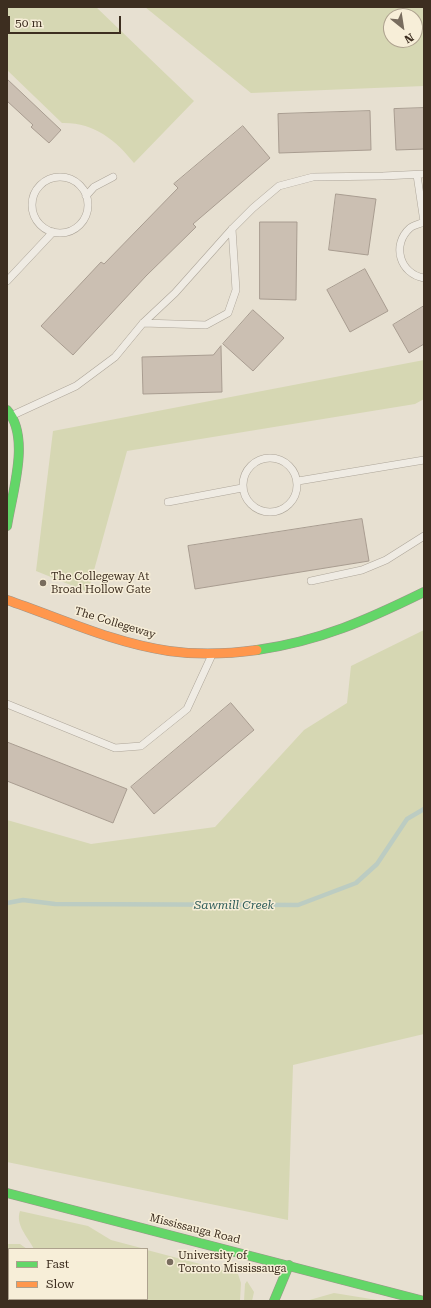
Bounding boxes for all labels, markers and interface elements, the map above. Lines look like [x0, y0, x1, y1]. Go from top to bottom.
scale bar [10, 8, 123, 34]
north arrow [383, 8, 423, 48]
text: 50 m [15, 16, 42, 30]
text: N [402, 30, 416, 46]
place label: The Collegeway At Broad Hollow Gate [51, 570, 151, 596]
marker: The Collegeway At Broad Hollow Gate [38, 578, 48, 588]
street label: The Collegeway [73, 604, 157, 642]
water label: Sawmill Creek [194, 898, 274, 912]
street label: Mississauga Road [148, 1211, 242, 1247]
legend [8, 1248, 148, 1300]
place label: University of Toronto Mississauga [178, 1249, 286, 1275]
text: Fast [46, 1257, 69, 1271]
marker: University of Toronto Mississauga [165, 1257, 175, 1267]
text: Slow [46, 1277, 74, 1291]

